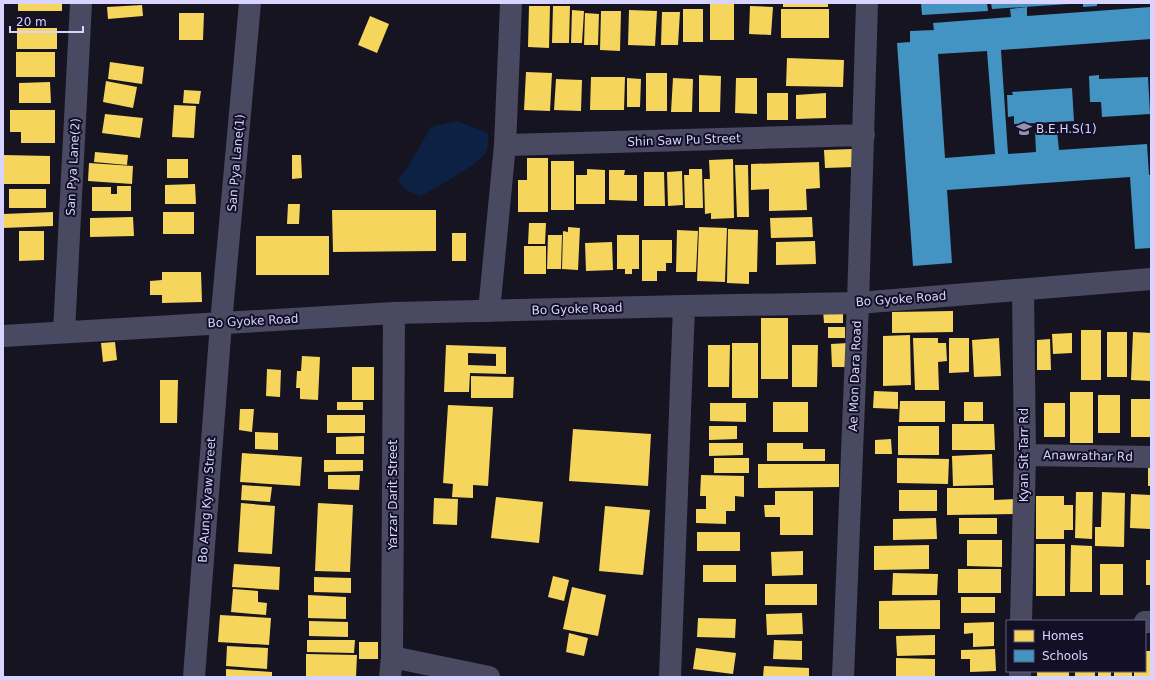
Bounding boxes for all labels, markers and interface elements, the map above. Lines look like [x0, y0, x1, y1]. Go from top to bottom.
scale bar [10, 8, 83, 34]
text: 20 m [16, 15, 47, 29]
street label: San Pya Lane(1) [225, 114, 247, 212]
street label: San Pya Lane(2) [63, 118, 83, 216]
school or university icon: B.E.H.S(1) [1015, 120, 1033, 138]
place label: B.E.H.S(1) [1036, 122, 1097, 136]
street label: Shin Saw Pu Street [627, 131, 741, 149]
street label: Bo Gyoke Road [855, 289, 947, 309]
street label: Bo Gyoke Road [531, 300, 623, 318]
street label: Bo Gyoke Road [207, 312, 299, 330]
street label: Ae Mon Dara Road [846, 320, 864, 432]
street label: Kyan Sit Tarr Rd [1017, 408, 1031, 502]
street label: Bo Aung Kyaw Street [196, 436, 218, 563]
street label: Yarzar Darit Street [386, 440, 400, 551]
street label: Anawrathar Rd [1043, 448, 1133, 464]
legend [1006, 620, 1146, 672]
text: Homes [1042, 629, 1084, 643]
text: Schools [1042, 649, 1088, 663]

